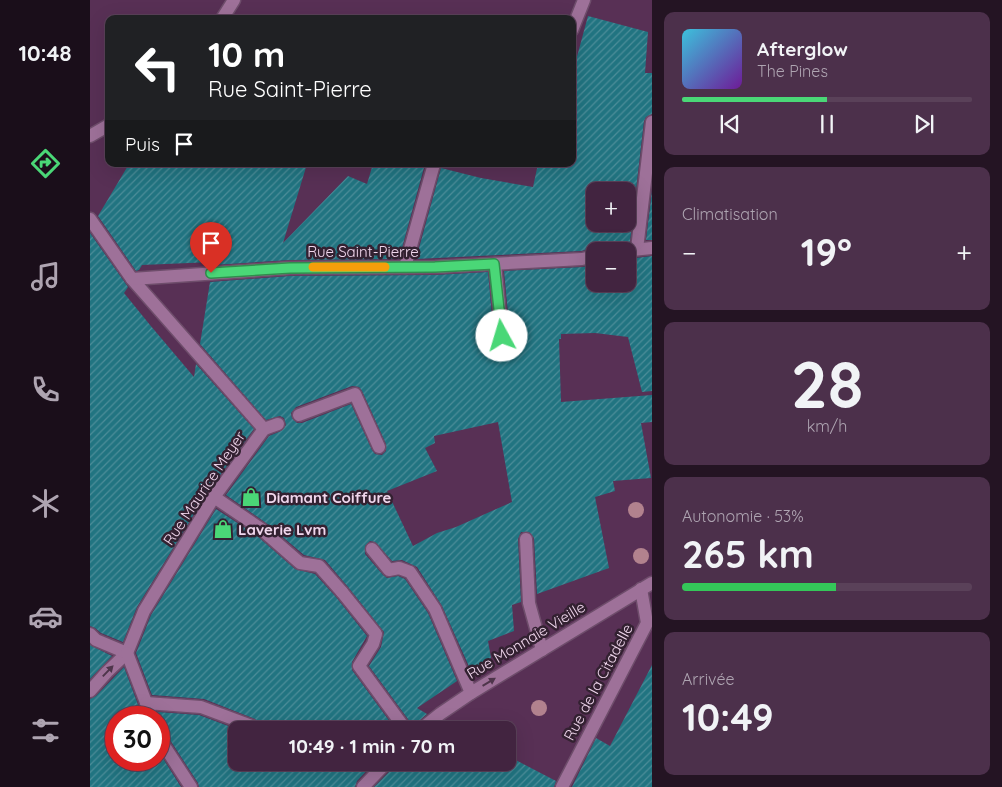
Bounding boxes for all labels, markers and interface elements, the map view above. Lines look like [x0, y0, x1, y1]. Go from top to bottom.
text: 10 m [208, 32, 285, 76]
icon: left [125, 35, 190, 100]
text: Afterglow [757, 37, 848, 61]
text: 10:48 [18, 39, 72, 67]
text: The Pines [757, 61, 828, 81]
text: Rue Saint-Pierre [208, 75, 372, 103]
icon: previous [716, 110, 744, 138]
icon: pause [813, 110, 841, 138]
icon: next [910, 110, 938, 138]
icon: arrive [170, 130, 198, 158]
text: Puis [125, 132, 160, 156]
icon: directions [28, 146, 63, 181]
map controls [586, 182, 636, 292]
button: + [586, 182, 636, 232]
text: Climatisation [682, 204, 778, 224]
pin [190, 222, 232, 273]
text: 19° [801, 228, 852, 276]
icon: arrive [197, 229, 225, 257]
text: − [682, 235, 697, 270]
text: + [956, 235, 972, 270]
street label: Rue Saint-Pierre [307, 242, 419, 261]
button: − [586, 242, 636, 292]
icon: music [28, 259, 63, 294]
position arrow [475, 309, 527, 361]
text: 28 [791, 343, 863, 424]
icon: phone [28, 372, 63, 407]
text: km/h [807, 416, 847, 436]
street label: Rue Maurice Meyer [159, 427, 249, 549]
icon: climate [28, 486, 63, 521]
shop icon: Diamant Coiffure [240, 486, 262, 508]
place label: Diamant Coiffure [266, 488, 392, 507]
text: Autonomie · 53% [682, 506, 804, 526]
shop icon: Laverie Lvm [212, 518, 234, 540]
place label: Laverie Lvm [238, 520, 326, 539]
text: 265 km [682, 530, 814, 578]
street label: Rue Monnaie Vieille [463, 597, 589, 683]
icon: car [28, 599, 63, 634]
street label: Rue de la Citadelle [559, 620, 637, 744]
one-way arrow [102, 666, 114, 678]
text: Arrivée [682, 669, 735, 689]
one-way arrow [483, 678, 496, 687]
text: 10:49 [682, 693, 774, 741]
speed limit sign: 30 [105, 706, 170, 771]
icon: filters [28, 713, 63, 748]
text: 10:49 · 1 min · 70 m [289, 734, 455, 758]

